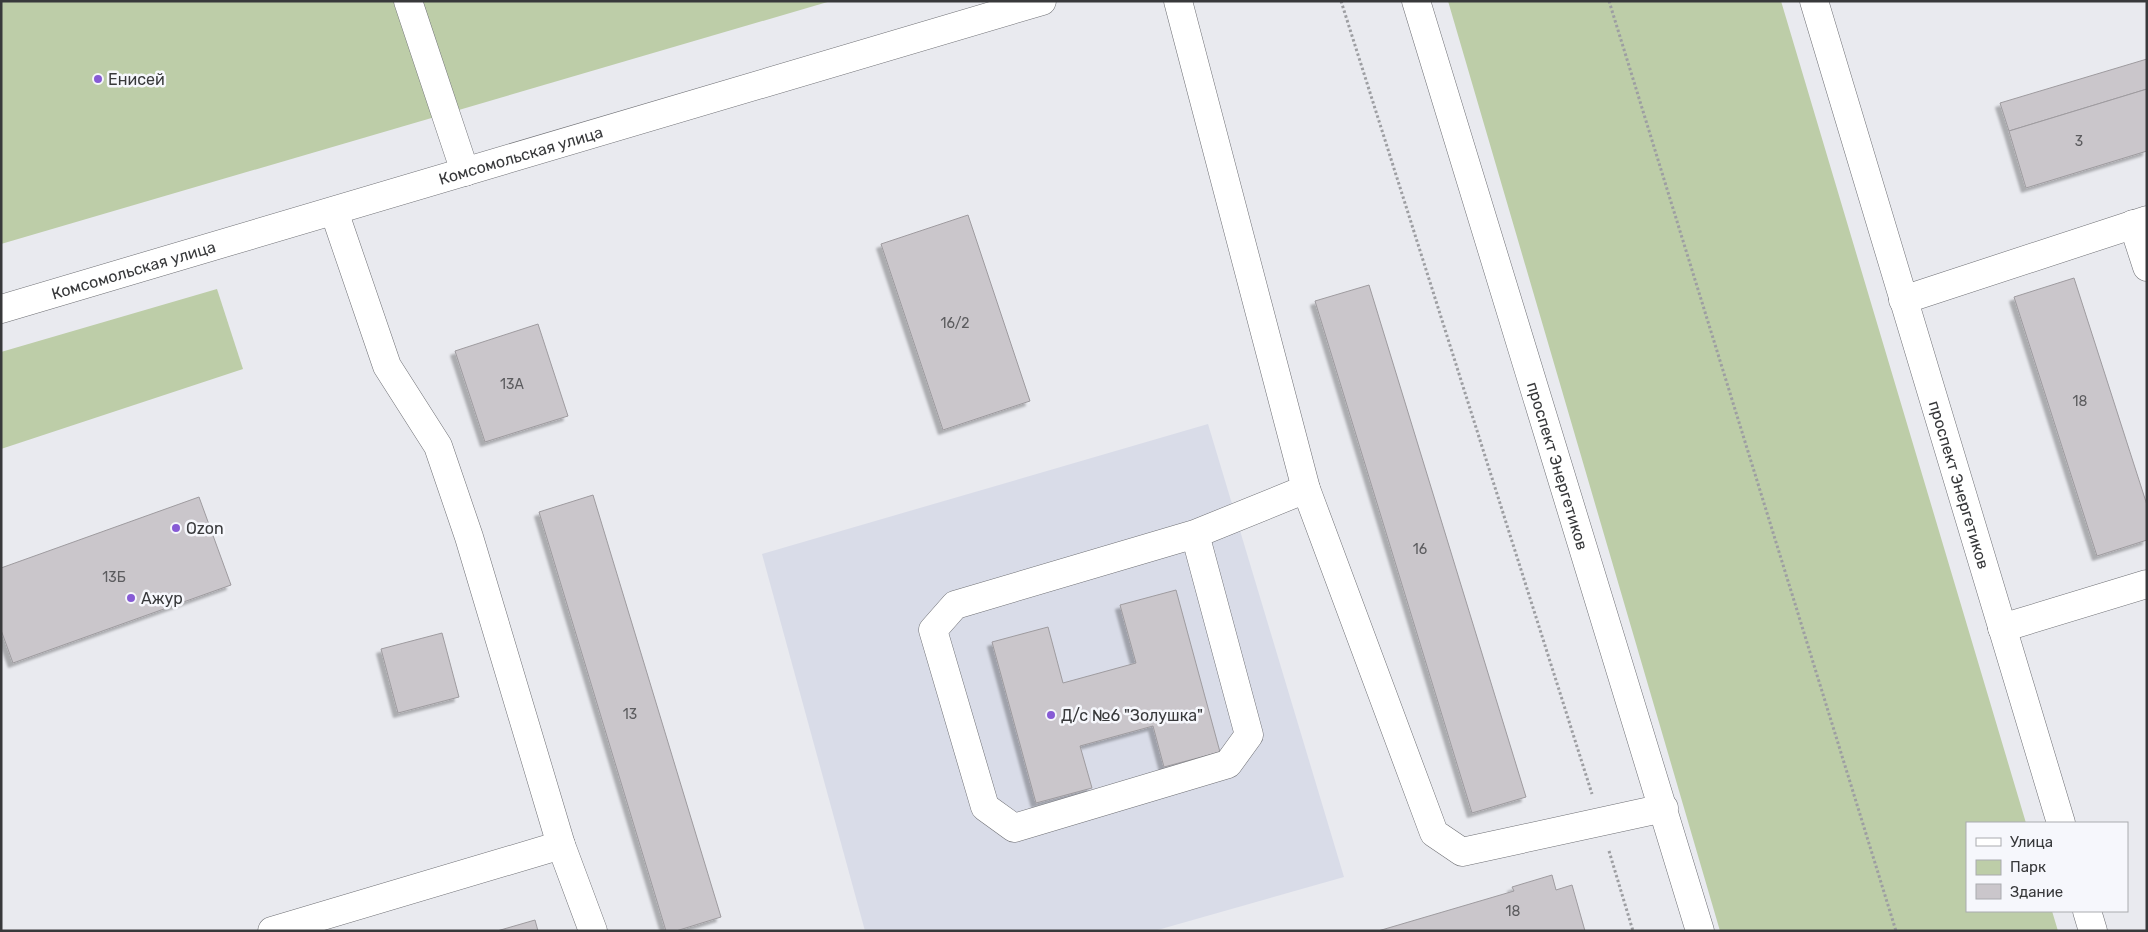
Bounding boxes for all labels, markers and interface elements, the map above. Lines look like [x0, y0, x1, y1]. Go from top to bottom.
place label: Енисей [108, 70, 165, 89]
marker: Енисей [92, 73, 104, 85]
street label: Комсомольская улица [437, 122, 605, 189]
house number: 3 [2075, 133, 2083, 150]
street label: Комсомольская улица [49, 237, 218, 304]
house number: 16/2 [940, 315, 970, 332]
house number: 13А [500, 376, 525, 393]
street label: проспект Энергетиков [1523, 380, 1592, 552]
house number: 18 [2073, 393, 2088, 410]
street label: проспект Энергетиков [1925, 398, 1993, 571]
place label: Ozon [186, 519, 224, 538]
marker: Ozon [170, 522, 182, 534]
house number: 16 [1413, 541, 1427, 558]
house number: 13Б [102, 569, 126, 586]
place label: Ажур [141, 589, 183, 608]
marker: Ажур [125, 592, 137, 604]
house number: 13 [623, 706, 637, 723]
place label: Д/с №6 "Золушка" [1061, 706, 1203, 725]
marker: Д/с №6 "Золушка" [1045, 709, 1057, 721]
legend [1966, 822, 2128, 912]
text: Улица [2010, 833, 2053, 851]
text: Парк [2010, 858, 2046, 876]
text: Здание [2010, 883, 2063, 901]
house number: 18 [1506, 903, 1521, 920]

